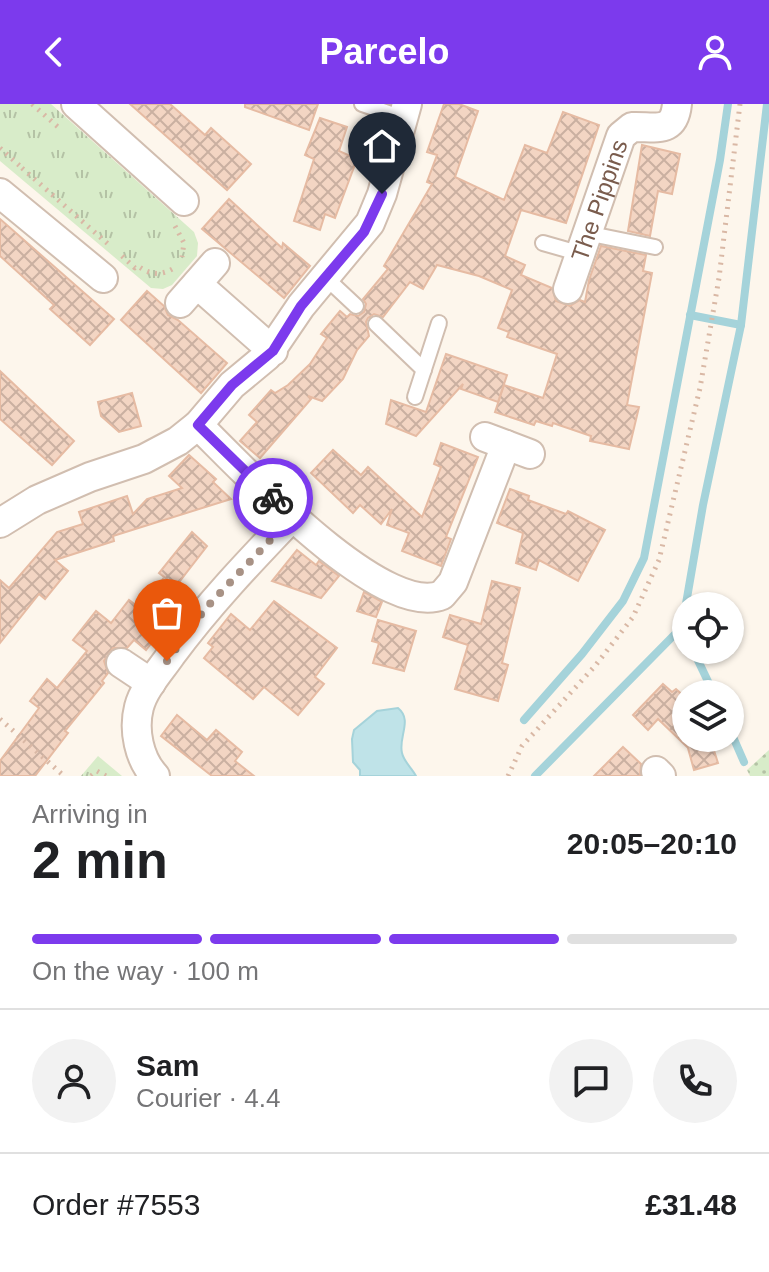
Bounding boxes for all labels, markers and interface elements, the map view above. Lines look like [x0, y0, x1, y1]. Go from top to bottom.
icon: back [32, 30, 76, 74]
icon: person [693, 30, 737, 74]
text: Parcelo [319, 31, 450, 72]
pin [348, 112, 416, 194]
icon: home [360, 124, 404, 168]
street label: The Pippins [565, 136, 632, 265]
courier [233, 458, 313, 538]
icon: bike [251, 476, 295, 520]
pin [133, 579, 201, 661]
icon: bag [145, 591, 189, 635]
map controls [672, 592, 744, 752]
button: locate [672, 592, 744, 664]
button: layers [672, 680, 744, 752]
text: Arriving in [32, 799, 148, 829]
text: 20:05–20:10 [567, 827, 737, 860]
text: 2 min [32, 831, 168, 889]
text: On the way · 100 m [32, 956, 259, 986]
button: person [32, 1039, 116, 1123]
button: chat [549, 1039, 633, 1123]
button: phone [653, 1039, 737, 1123]
text: Sam [136, 1049, 199, 1082]
text: Courier · 4.4 [136, 1083, 281, 1113]
text: Order #7553 [32, 1188, 200, 1221]
text: £31.48 [645, 1188, 737, 1221]

